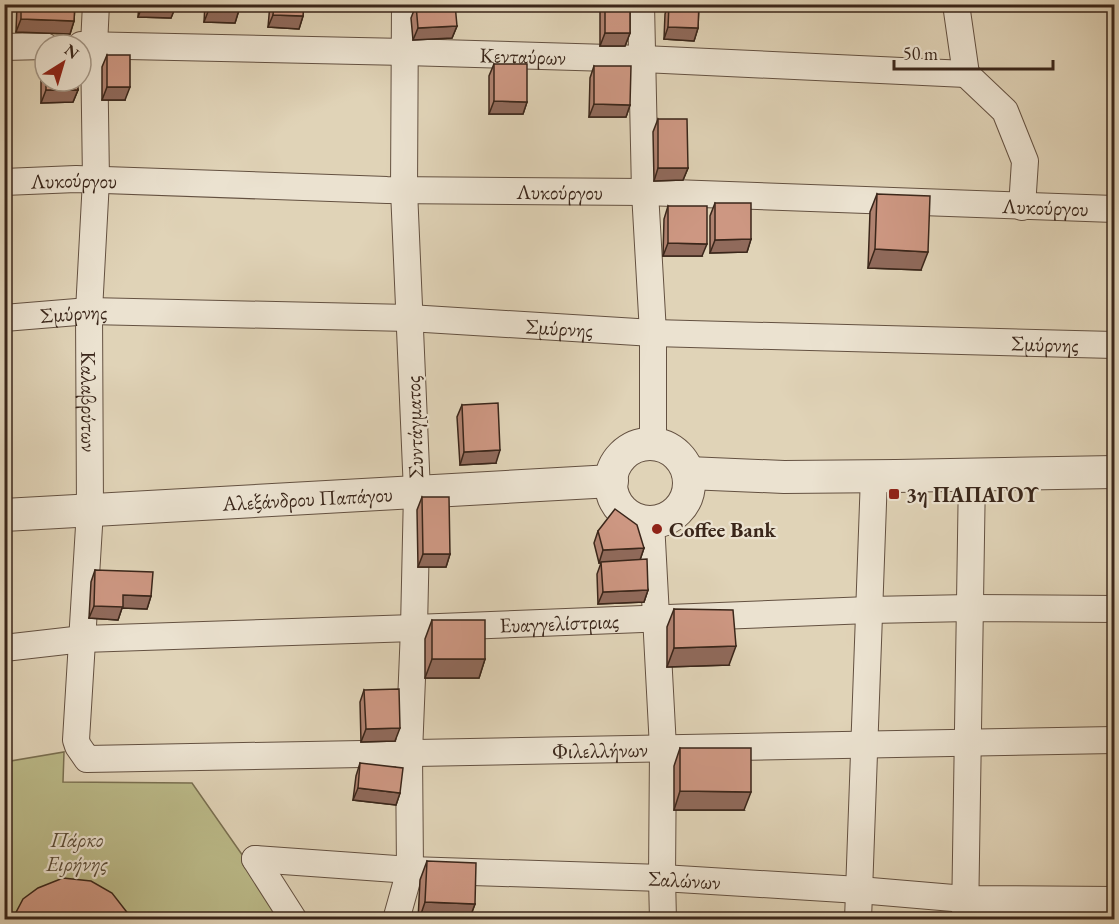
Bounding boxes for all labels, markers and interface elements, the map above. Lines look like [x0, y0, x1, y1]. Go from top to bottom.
north arrow [33, 33, 93, 93]
scale bar [894, 33, 1053, 71]
text: N [60, 39, 83, 64]
street label: Κενταύρων [479, 41, 566, 70]
text: 50 m [903, 42, 938, 65]
street label: Λυκούργου [29, 165, 118, 194]
street label: Λυκούργου [515, 177, 603, 205]
street label: Λυκούργου [1001, 191, 1089, 222]
street label: Σμύρνης [39, 297, 108, 328]
street label: Σμύρνης [525, 312, 594, 343]
street label: Σμύρνης [1011, 329, 1079, 358]
street label: Καλαβρύτων [76, 351, 103, 452]
street label: Συντάγματος [399, 375, 429, 479]
street label: Αλεξάνδρου Παπάγου [221, 480, 393, 516]
place label: 3η ΠΑΠΑΓΟΥ [906, 481, 1039, 508]
marker: 3η ΠΑΠΑΓΟΥ [887, 487, 901, 501]
place label: Coffee Bank [669, 516, 777, 543]
marker: Coffee Bank [650, 522, 664, 536]
street label: Ευαγγελίστριας [499, 606, 620, 638]
street label: Φιλελλήνων [552, 735, 648, 764]
park label: Πάρκο Ειρήνης [45, 826, 109, 877]
street label: Σαλώνων [648, 864, 722, 895]

